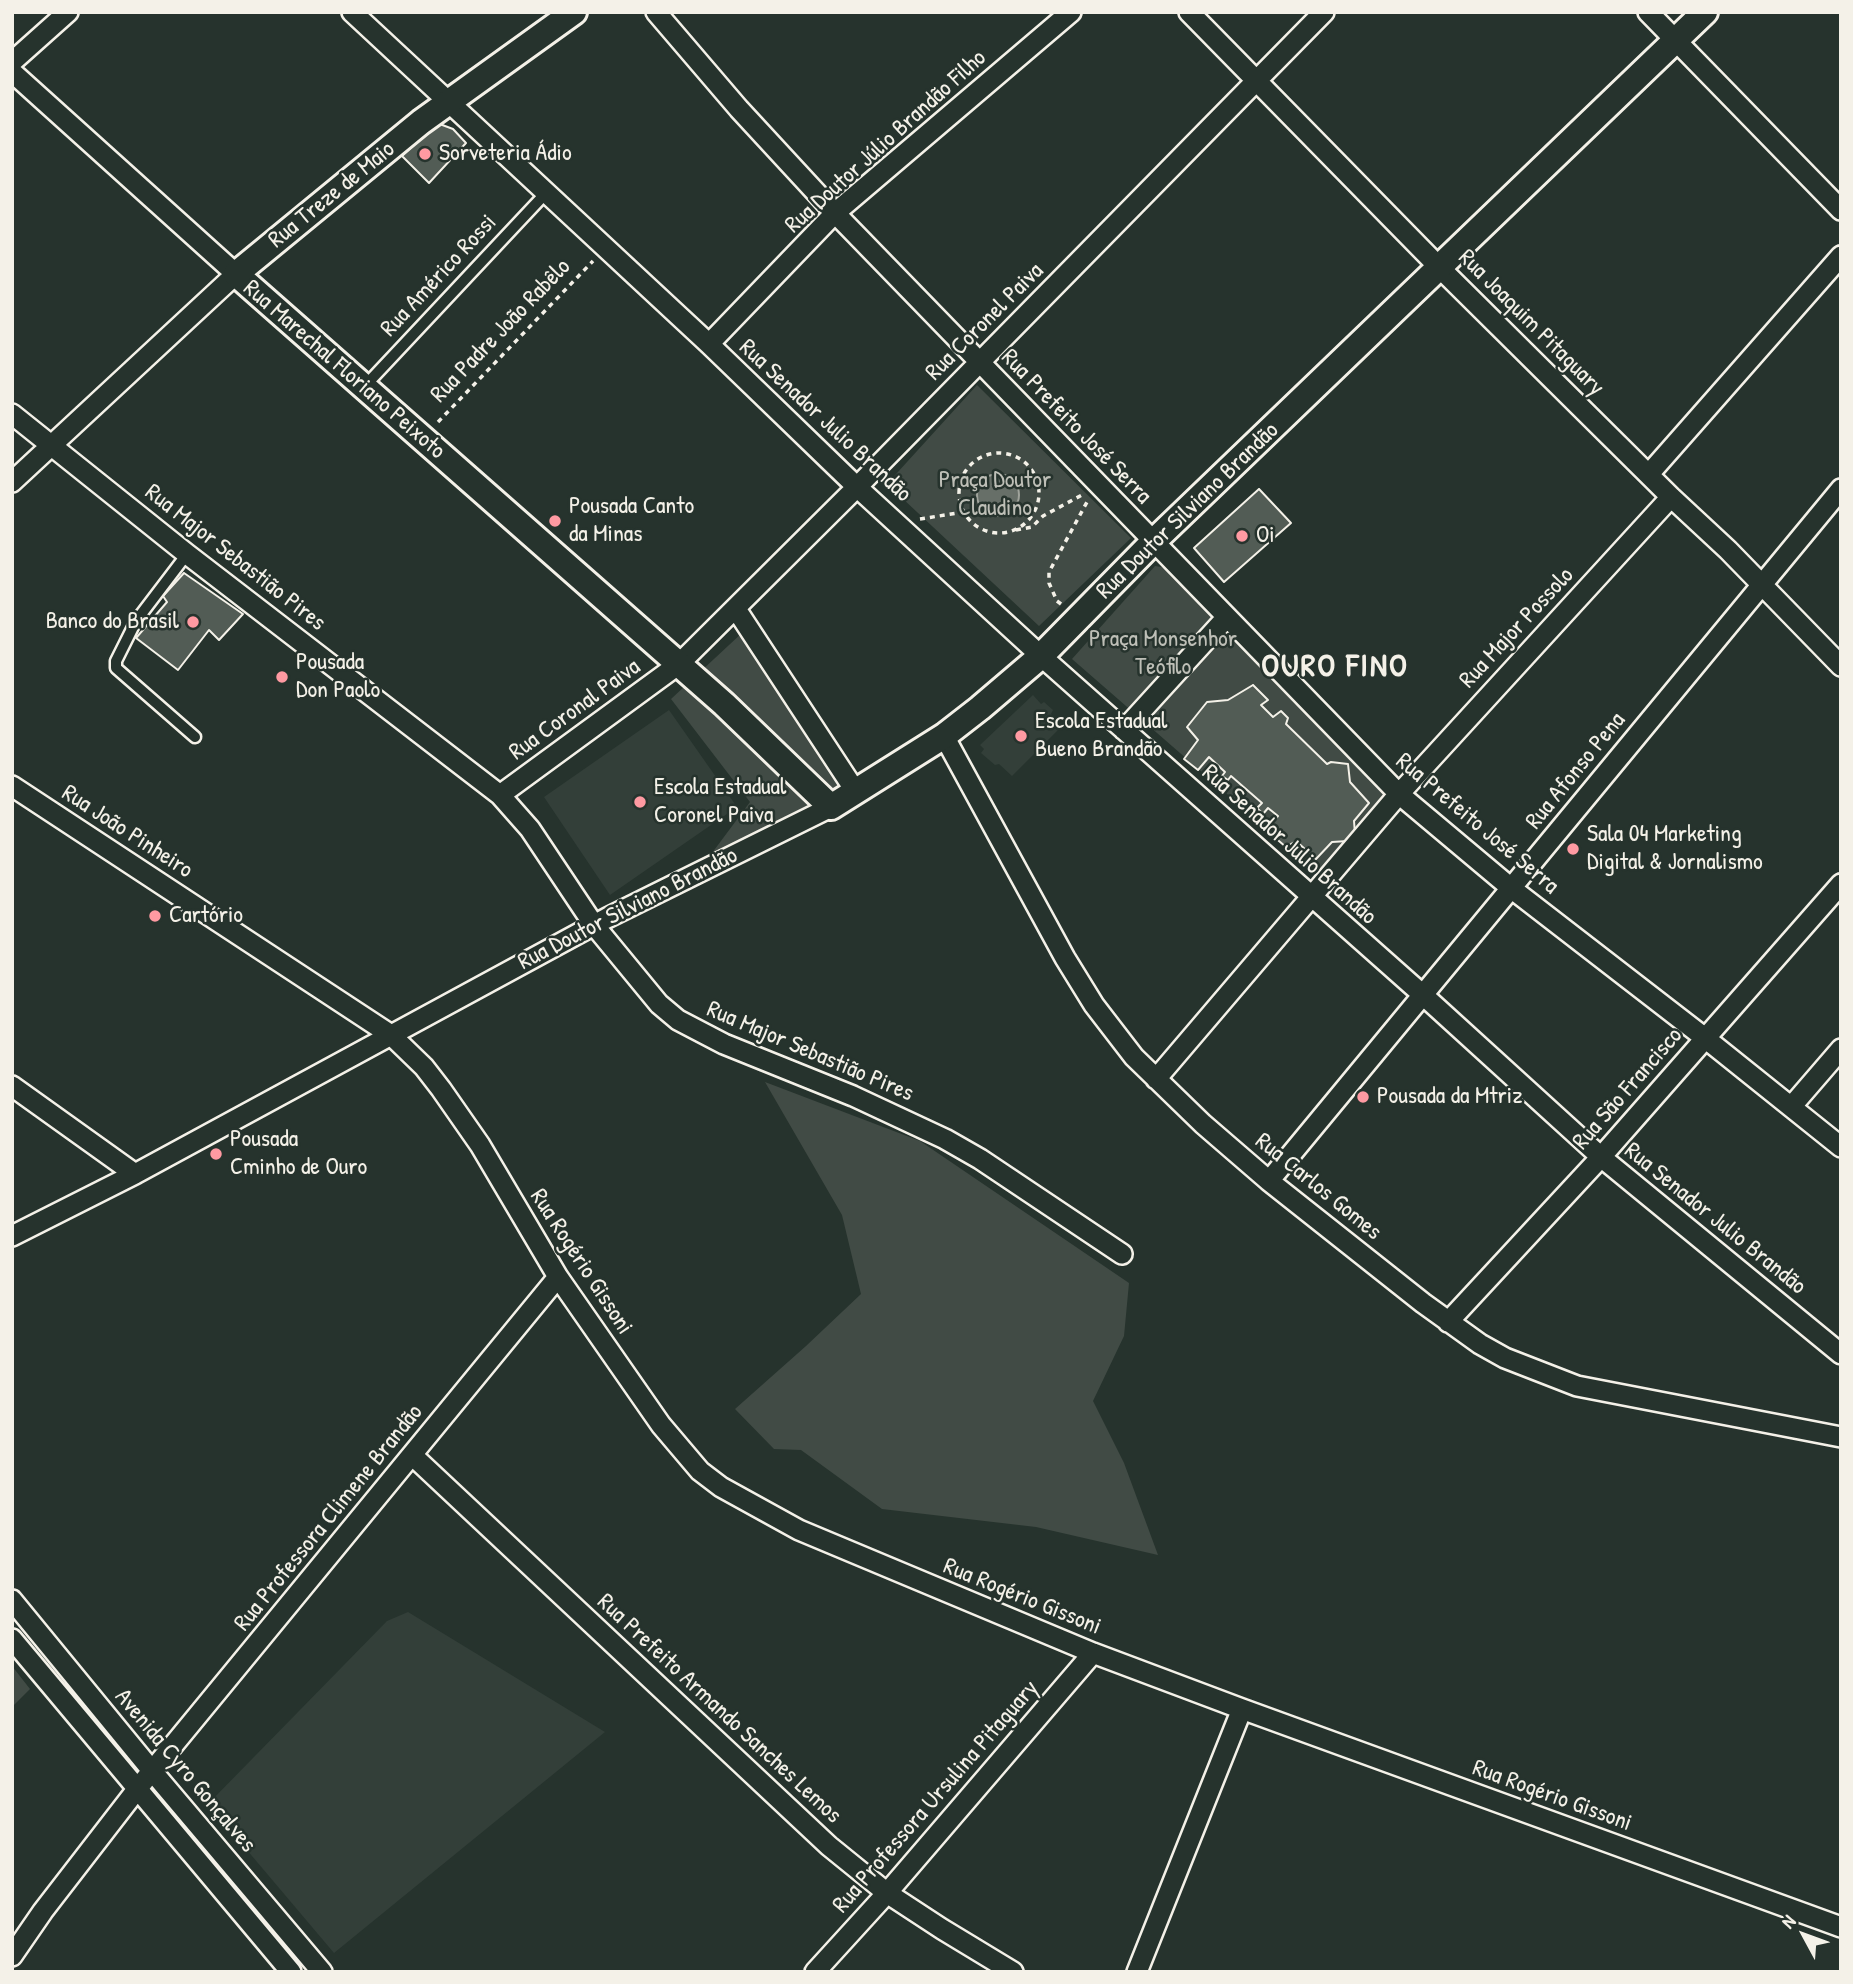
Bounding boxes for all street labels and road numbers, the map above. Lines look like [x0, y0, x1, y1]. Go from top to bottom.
street label: Rua Doutor Júlio Brandão Filho [780, 44, 992, 240]
street label: Rua Treze de Maio [263, 135, 401, 255]
street label: Rua Américo Rossi [375, 209, 503, 343]
street label: Rua Joaquim Pitaguary [1452, 244, 1610, 402]
street label: Rua Padre João Rabêlo [425, 253, 577, 409]
street label: Rua Coronel Paiva [920, 257, 1050, 387]
street label: Rua Marechal Floriano Peixoto [237, 274, 451, 466]
street label: Rua Senador Julio Brandão [733, 334, 917, 508]
street label: Rua Prefeito José Serra [995, 344, 1157, 510]
street label: Rua Doutor Silviano Brandão [1091, 417, 1285, 605]
street label: Rua Major Sebastião Pires [139, 478, 331, 638]
street label: Rua Major Possolo [1454, 562, 1580, 694]
street label: Rua Coronal Paiva [504, 653, 646, 767]
street label: Rua Afonso Pena [1520, 707, 1632, 835]
street label: Rua Prefeito José Serra [1390, 747, 1564, 901]
street label: Rua Senador Julio Brandão [1196, 759, 1382, 931]
street label: Rua João Pinheiro [56, 779, 198, 885]
street label: Rua Doutor Silviano Brandão [514, 841, 742, 977]
street label: Rua Major Sebastião Pires [702, 995, 918, 1109]
street label: Rua São Francisco [1567, 1022, 1689, 1156]
street label: Rua Carlos Gomes [1249, 1127, 1387, 1247]
street label: Rua Senador Julio Brandão [1618, 1137, 1812, 1301]
street label: Rua Rogério Gissoni [523, 1184, 639, 1340]
street label: Rua Professora Climene Brandão [229, 1399, 429, 1637]
street label: Rua Rogério Gissoni [939, 1552, 1105, 1642]
street label: Rua Prefeito Armando Sanches Lemos [591, 1588, 847, 1830]
street label: Rua Professora Ursulina Pitaguary [827, 1675, 1045, 1919]
street label: Avenida Cyro Gonçalves [108, 1683, 262, 1859]
street label: Rua Rogério Gissoni [1468, 1754, 1636, 1838]

